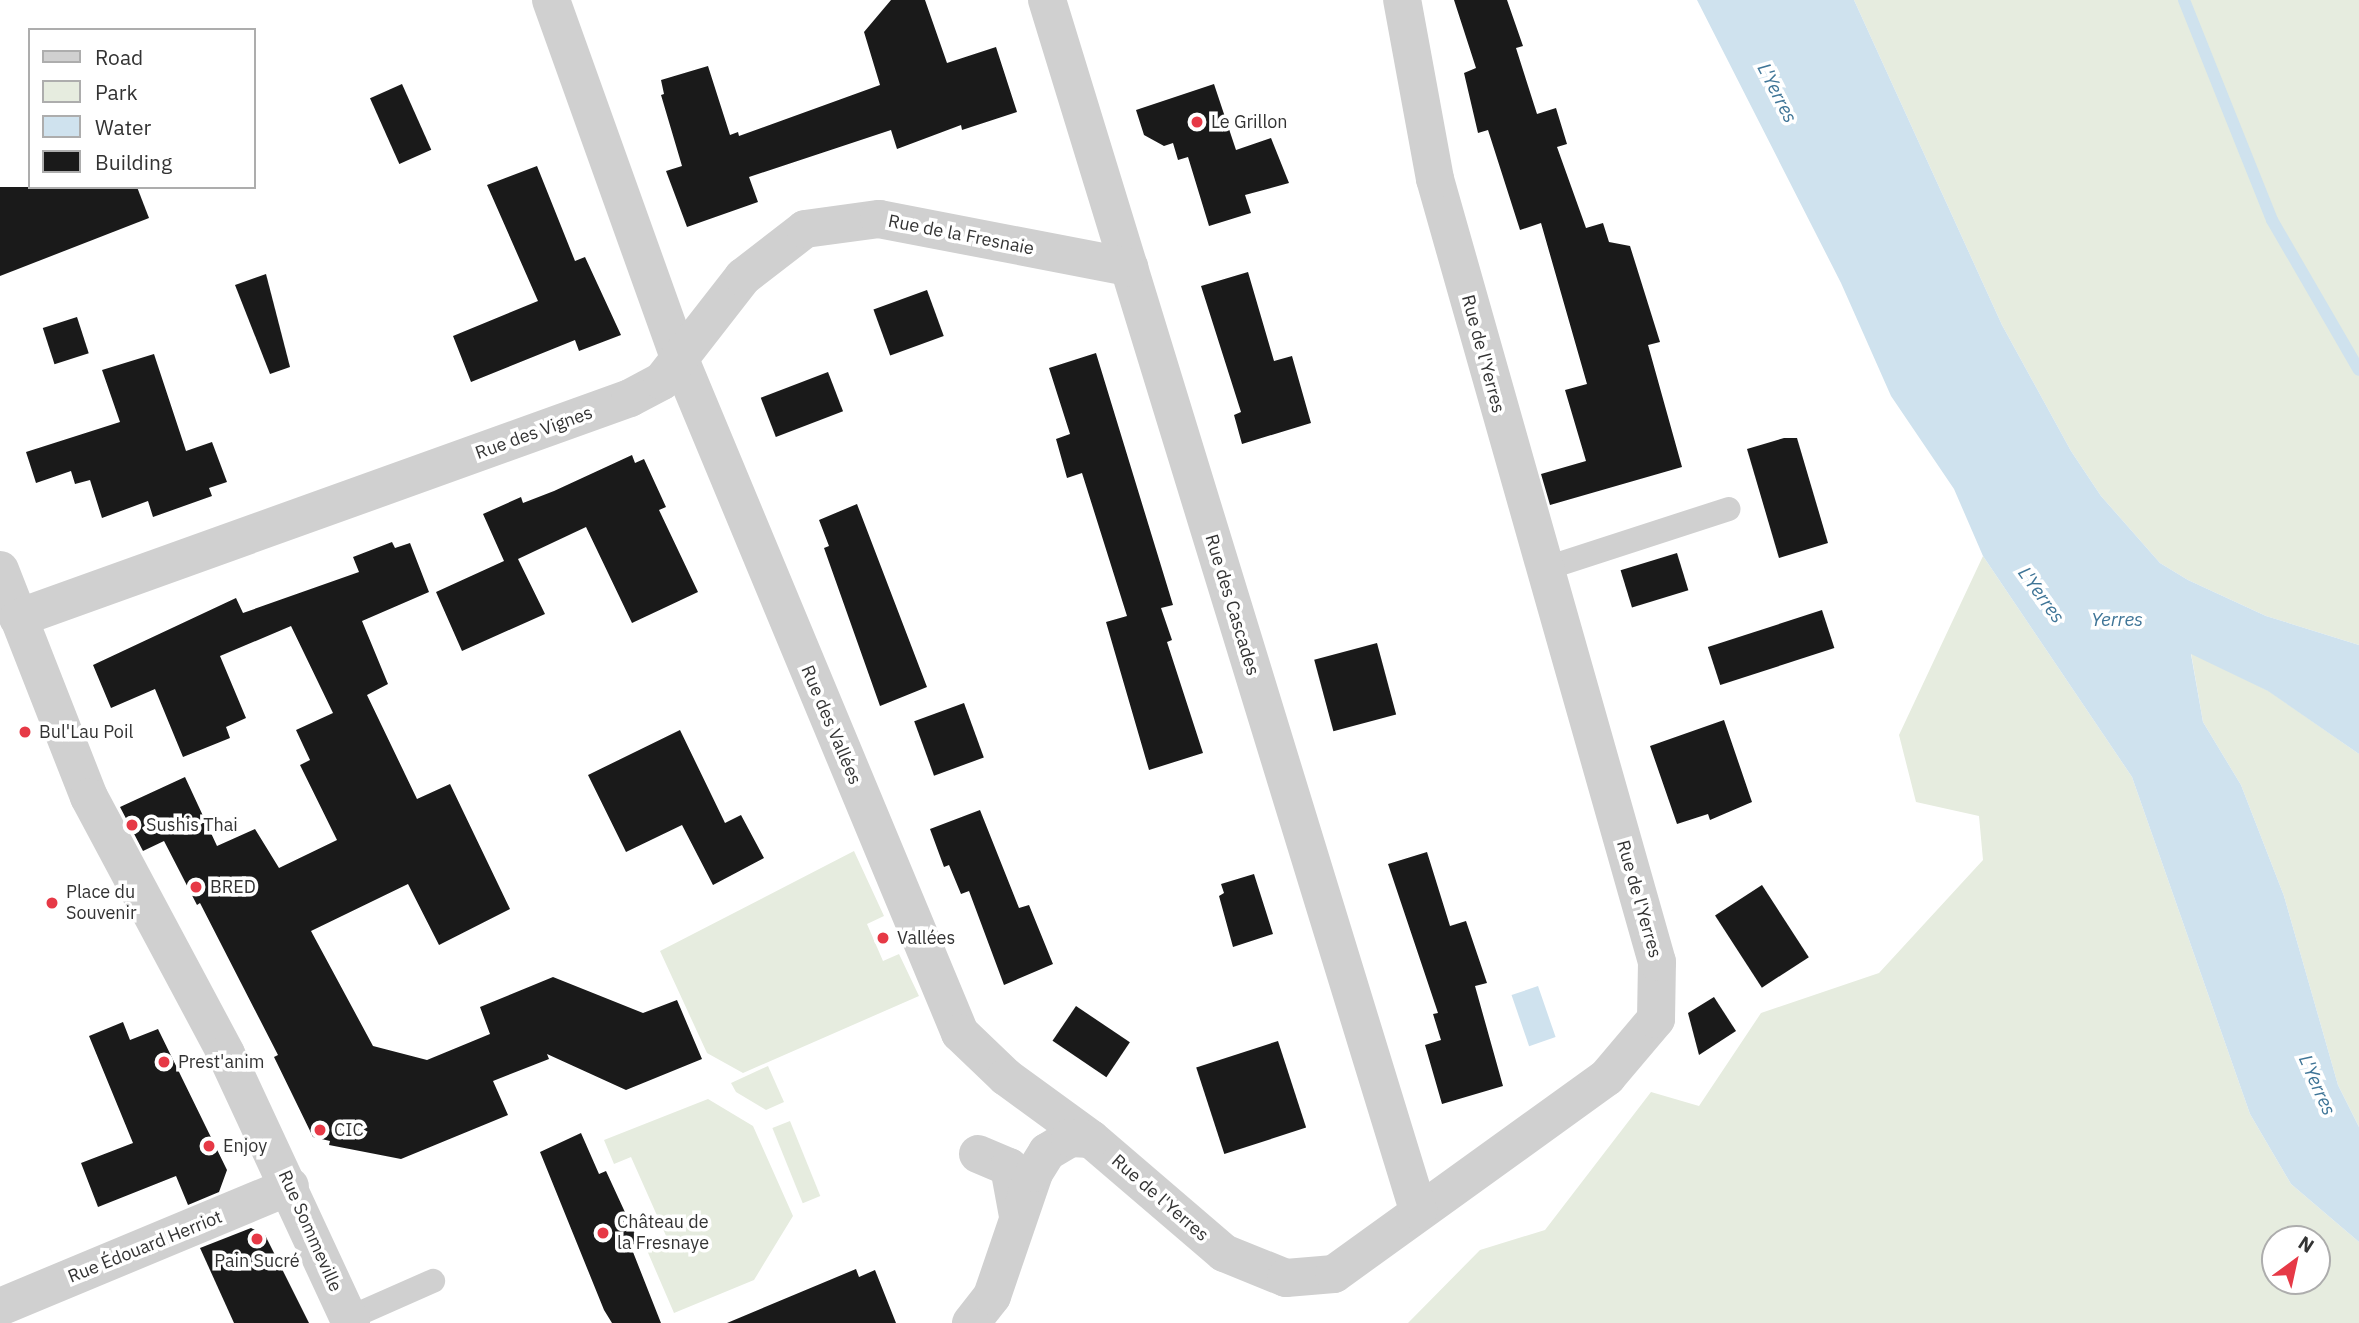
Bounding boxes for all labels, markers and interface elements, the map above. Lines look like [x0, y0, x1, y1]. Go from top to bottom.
legend [28, 28, 256, 189]
text: Road [95, 43, 143, 71]
water label: L'Yerres [1752, 59, 1802, 127]
text: Park [95, 78, 138, 106]
place label: Le Grillon [1211, 111, 1288, 133]
text: Water [95, 113, 151, 141]
marker: Le Grillon [1189, 114, 1205, 130]
text: Building [95, 148, 172, 176]
street label: Rue de la Fresnaie [886, 210, 1036, 260]
street label: Rue de l'Yerres [1457, 293, 1509, 415]
street label: Rue des Vignes [472, 402, 596, 464]
street label: Rue des Cascades [1200, 532, 1264, 678]
water label: L'Yerres [2013, 562, 2069, 628]
water label: Yerres [2091, 609, 2143, 631]
street label: Rue des Vallées [796, 662, 866, 788]
place label: Bul'Lau Poil [39, 721, 133, 743]
marker: Bul'Lau Poil [17, 724, 33, 740]
place label: Sushis Thai [146, 814, 238, 836]
marker: Sushis Thai [124, 817, 140, 833]
street label: Rue de l'Yerres [1612, 838, 1666, 960]
place label: BRED [210, 876, 256, 898]
marker: BRED [188, 879, 204, 895]
place label: Place du Souvenir [66, 882, 137, 924]
marker: Place du Souvenir [44, 895, 60, 911]
place label: Vallées [897, 927, 955, 949]
marker: Vallées [875, 930, 891, 946]
place label: Prest'anim [178, 1051, 264, 1073]
water label: L'Yerres [2294, 1051, 2340, 1119]
marker: Prest'anim [156, 1054, 172, 1070]
place label: CIC [334, 1119, 364, 1141]
marker: CIC [312, 1122, 328, 1138]
place label: Enjoy [223, 1135, 267, 1157]
marker: Enjoy [201, 1138, 217, 1154]
street label: Rue de l'Yerres [1107, 1150, 1213, 1246]
street label: Rue Sommeville [274, 1167, 346, 1295]
street label: Rue Édouard Herriot [65, 1206, 225, 1288]
place label: Château de la Fresnaye [617, 1212, 709, 1254]
marker: Château de la Fresnaye [595, 1225, 611, 1241]
north arrow [2261, 1225, 2331, 1295]
text: N [2294, 1230, 2319, 1258]
marker: Pain Sucré [249, 1231, 265, 1247]
place label: Pain Sucré [214, 1250, 300, 1272]

